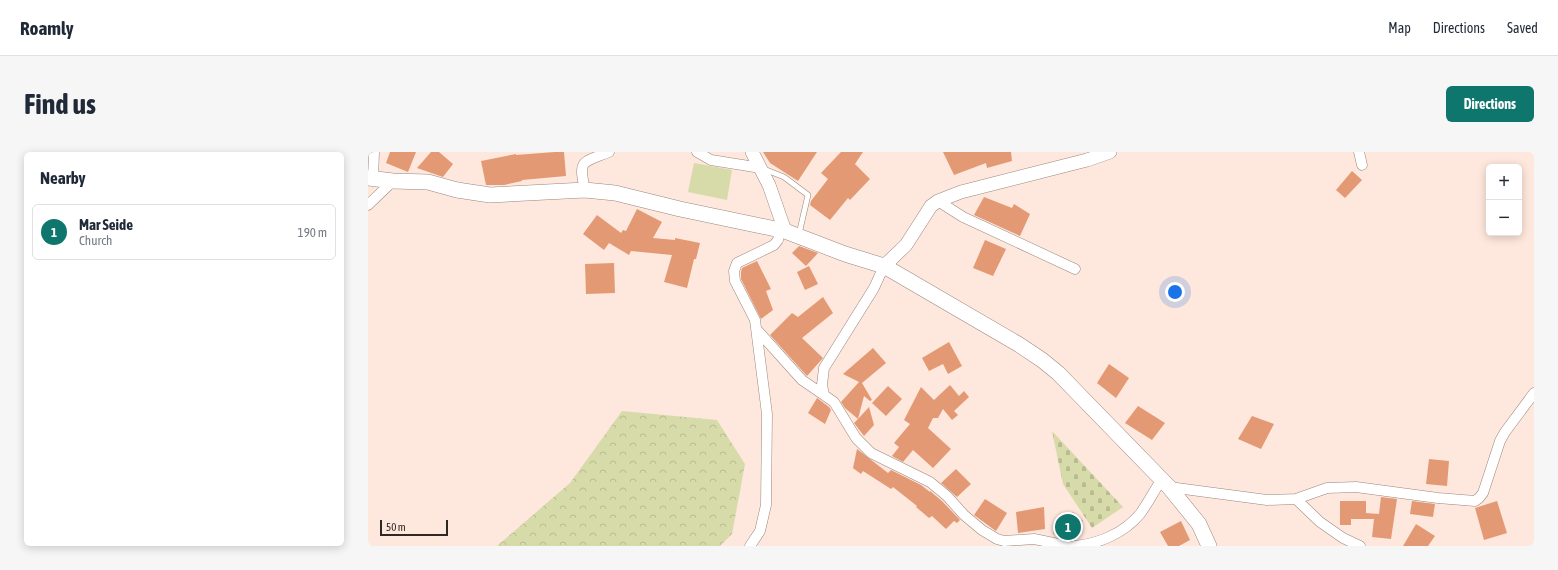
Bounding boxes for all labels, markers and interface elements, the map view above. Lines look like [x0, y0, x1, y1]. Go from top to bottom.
text: Roamly [20, 17, 74, 39]
text: Map [1388, 20, 1411, 36]
text: Directions [1433, 20, 1485, 36]
text: Saved [1507, 20, 1538, 36]
button: Directions [1446, 86, 1534, 122]
text: Find us [24, 88, 96, 120]
map controls [1486, 164, 1522, 236]
button: + [1486, 164, 1522, 200]
text: Nearby [40, 168, 86, 188]
button: − [1486, 200, 1522, 236]
text: Mar Seide [79, 216, 133, 233]
text: 1 [51, 225, 57, 240]
text: 190 m [298, 225, 327, 240]
text: Church [79, 233, 112, 248]
your location [1165, 282, 1185, 302]
pin: 1 [1055, 512, 1081, 542]
scale bar [380, 518, 448, 537]
text: 50 m [386, 521, 406, 533]

